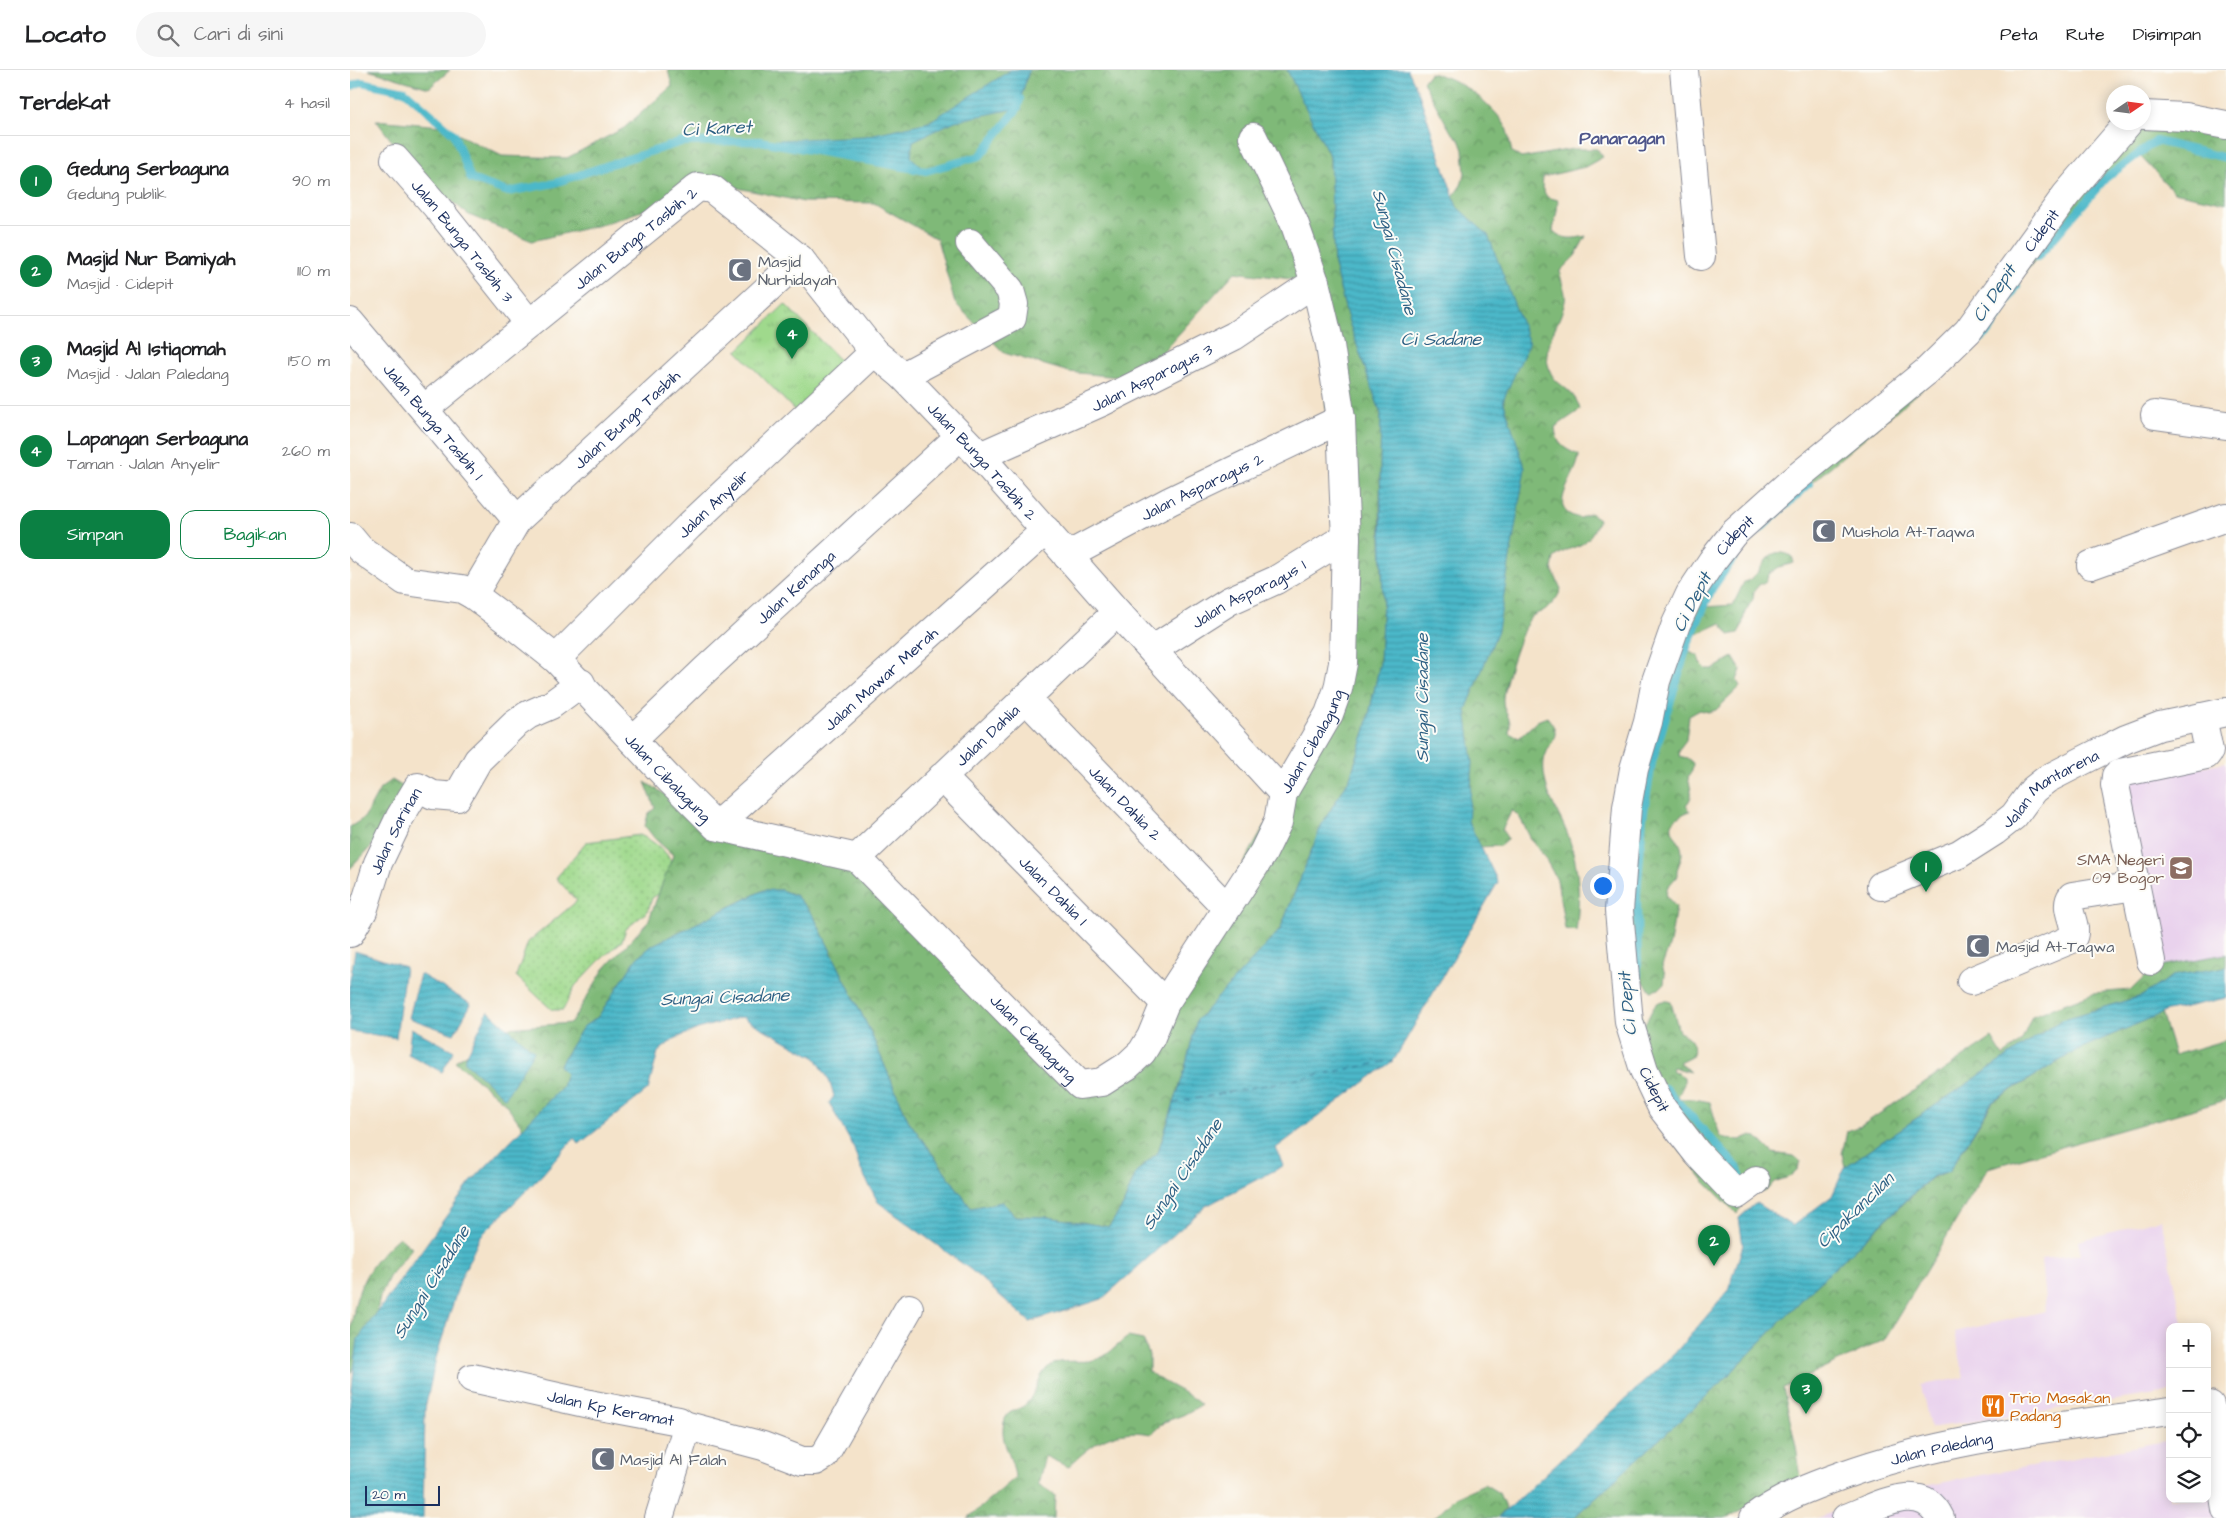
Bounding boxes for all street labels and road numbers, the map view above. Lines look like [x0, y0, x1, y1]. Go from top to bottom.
street label: Jalan Bunga Tasbih 3 [406, 175, 518, 307]
street label: Jalan Bunga Tasbih 2 [570, 182, 702, 295]
street label: Cidepit [2019, 204, 2065, 256]
street label: Jalan Asparagus 3 [1088, 338, 1217, 417]
street label: Jalan Bunga Tasbih 1 [378, 359, 488, 485]
street label: Jalan Bunga Tasbih [569, 365, 685, 474]
street label: Jalan Bunga Tasbih 2 [922, 398, 1041, 525]
street label: Jalan Asparagus 2 [1137, 448, 1267, 527]
street label: Jalan Anyelir [673, 465, 755, 543]
street label: Cidepit [1711, 510, 1760, 560]
street label: Jalan Kenanga [752, 546, 841, 630]
street label: Jalan Asparagus 1 [1188, 554, 1310, 634]
street label: Jalan Mawar Merah [819, 622, 943, 736]
street label: Jalan Cibalagung [1275, 686, 1350, 798]
street label: Jalan Dahlia [951, 700, 1025, 772]
street label: Jalan Cibalagung [619, 729, 716, 828]
street label: Jalan Mantarena [1998, 744, 2103, 833]
street label: Jalan Dahlia 2 [1083, 761, 1166, 846]
street label: Jalan Sarinan [365, 784, 427, 878]
street label: Jalan Dahlia 1 [1014, 851, 1092, 931]
street label: Jalan Cibalagung [985, 990, 1082, 1088]
street label: Cidepit [1633, 1063, 1675, 1116]
street label: Jalan Kp Keramat [545, 1385, 677, 1432]
street label: Jalan Paledang [1888, 1427, 1994, 1471]

